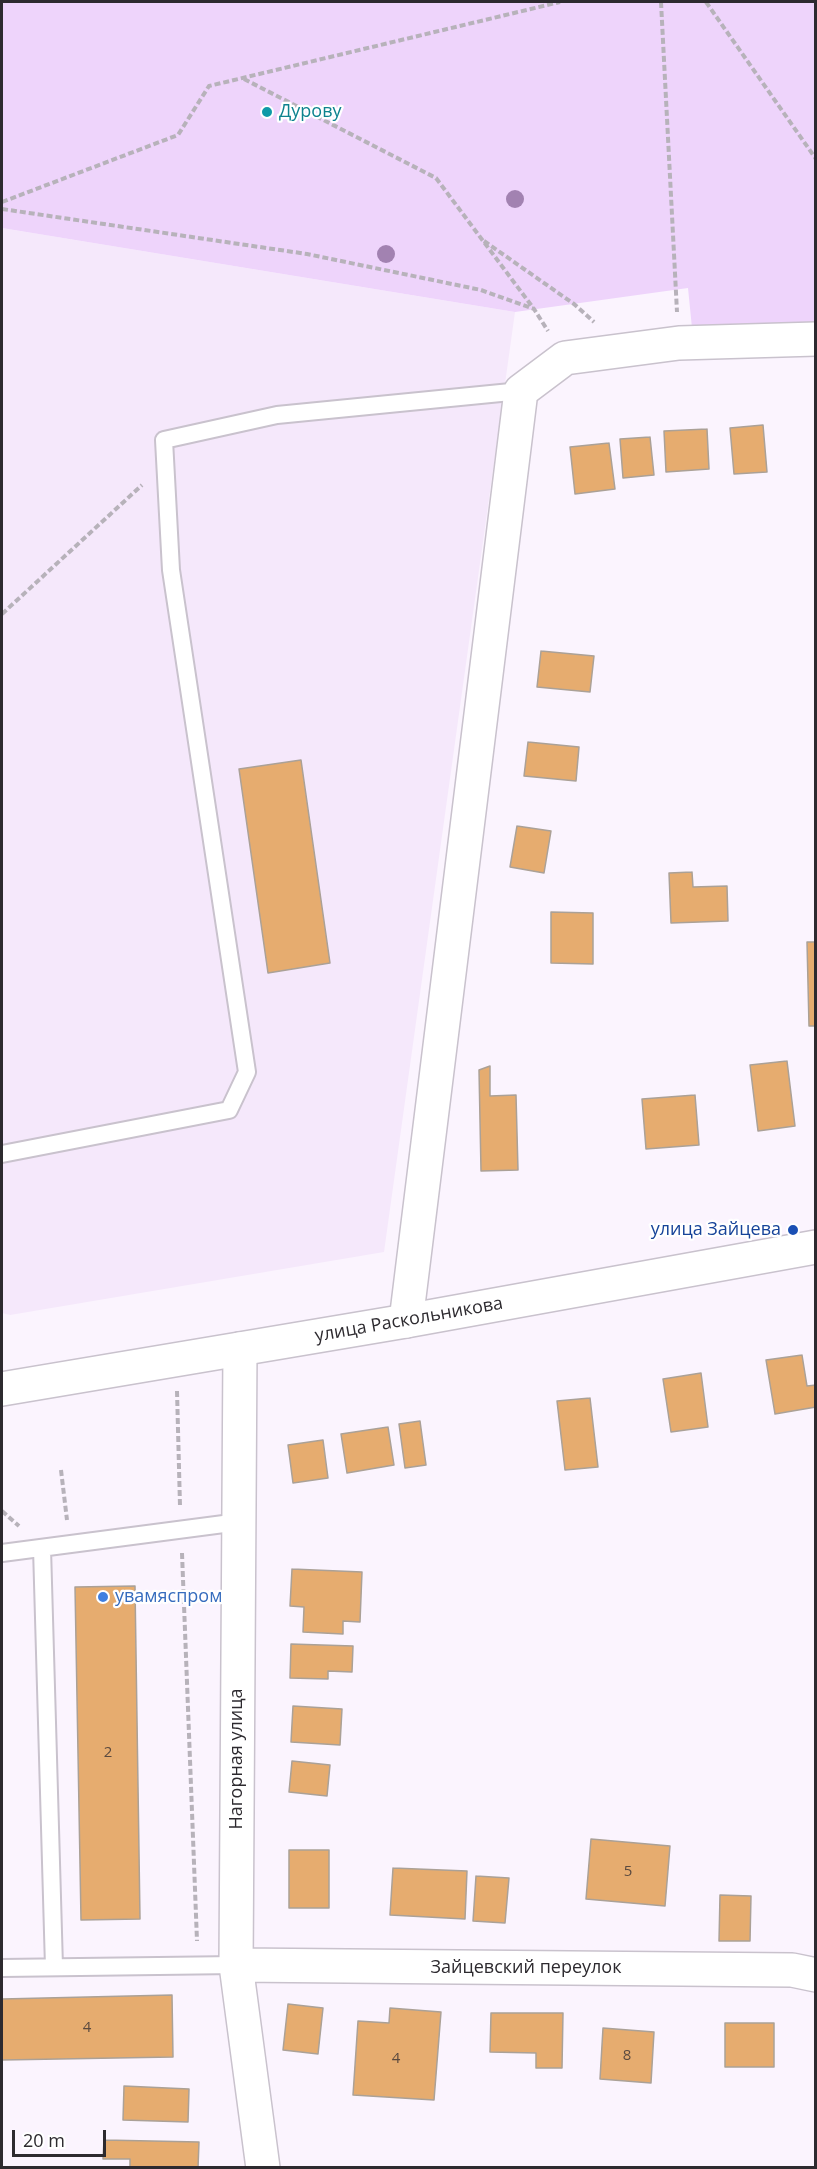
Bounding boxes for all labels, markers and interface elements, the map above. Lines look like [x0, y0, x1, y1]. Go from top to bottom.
place label: Дурову [279, 101, 342, 123]
marker: Дурову [260, 105, 274, 119]
place label: улица Зайцева [651, 1219, 781, 1241]
marker: улица Зайцева [786, 1223, 800, 1237]
street label: улица Раскольникова [313, 1293, 505, 1347]
place label: увамяспром [115, 1586, 222, 1608]
marker: увамяспром [96, 1590, 110, 1604]
street label: Нагорная улица [226, 1689, 248, 1829]
house number: 2 [104, 1744, 112, 1762]
house number: 5 [624, 1863, 632, 1881]
street label: Зайцевский переулок [431, 1957, 621, 1979]
house number: 4 [83, 2019, 91, 2037]
house number: 8 [623, 2047, 631, 2065]
house number: 4 [392, 2050, 400, 2068]
scale bar [15, 2118, 110, 2156]
text: 20 m [23, 2128, 65, 2152]

